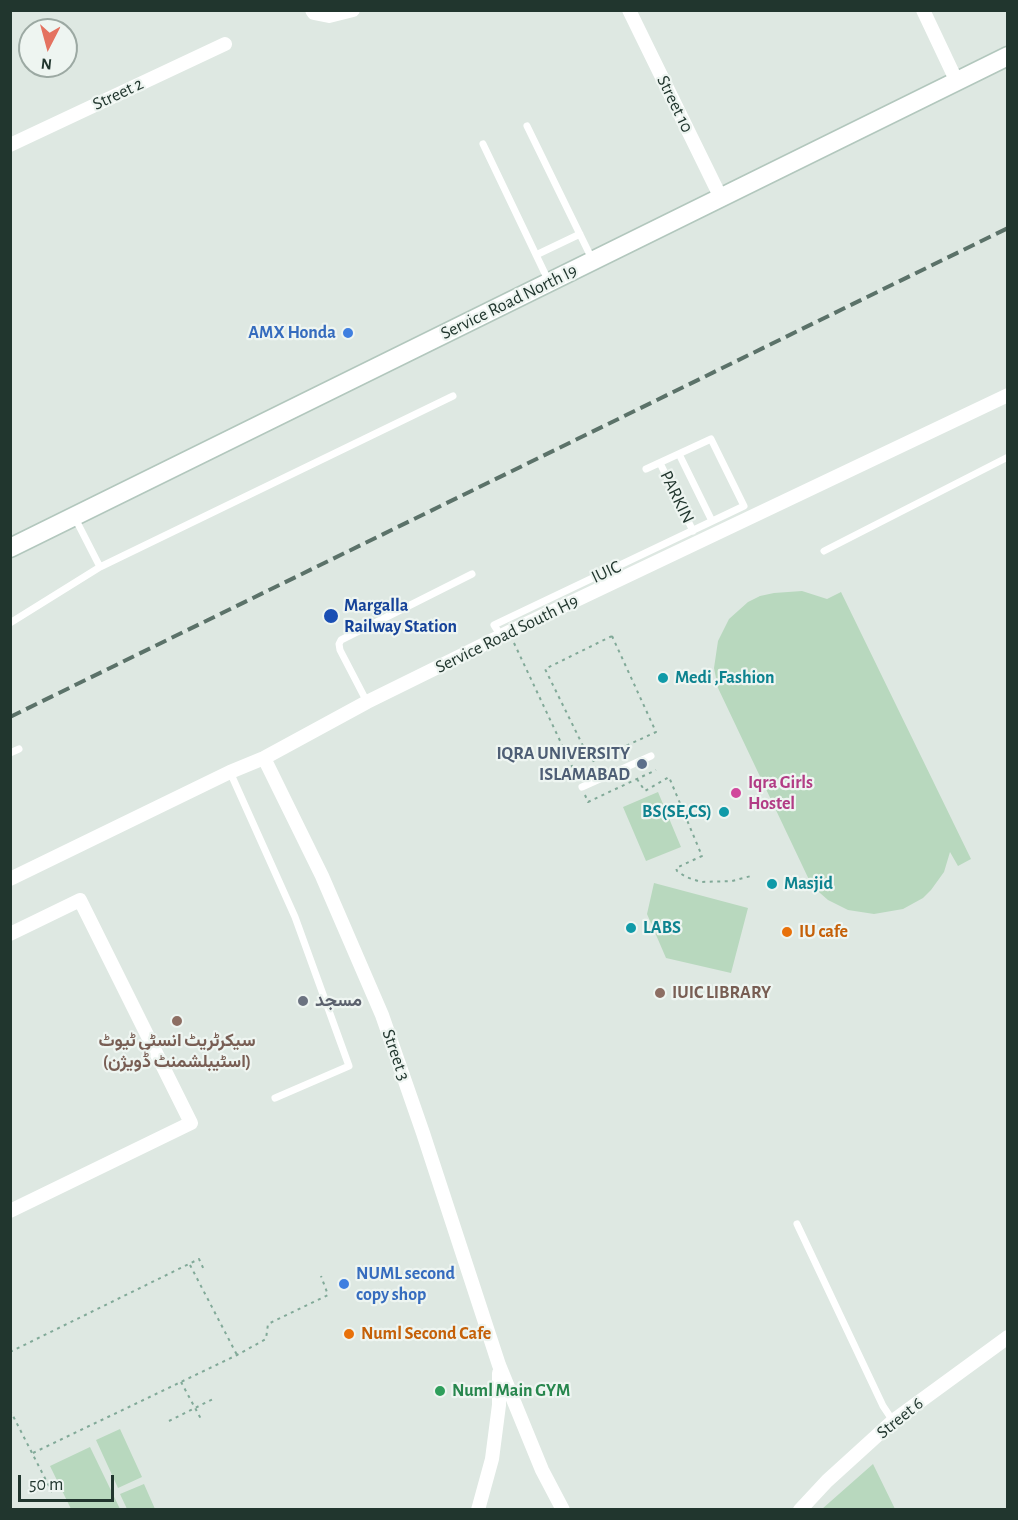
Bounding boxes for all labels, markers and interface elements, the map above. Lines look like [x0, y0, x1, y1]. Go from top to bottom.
north arrow [18, 18, 78, 78]
text: N [40, 55, 53, 72]
street label: Street 10 [652, 72, 698, 136]
street label: Street 2 [89, 73, 147, 115]
street label: Service Road North I9 [437, 260, 581, 344]
place label: AMX Honda [248, 322, 336, 344]
marker: AMX Honda [341, 326, 355, 340]
street label: PARKIN [655, 467, 699, 527]
street label: IUIC [588, 556, 624, 588]
street label: Service Road South H9 [432, 590, 582, 678]
place label: Margalla Railway Station [344, 595, 457, 638]
marker: Margalla Railway Station [322, 607, 340, 625]
place label: Medi ,Fashion [675, 667, 774, 689]
marker: Medi ,Fashion [656, 671, 670, 685]
place label: IQRA UNIVERSITY ISLAMABAD [496, 743, 630, 786]
marker: IQRA UNIVERSITY ISLAMABAD [635, 757, 649, 771]
place label: Iqra Girls Hostel [748, 772, 813, 814]
marker: Iqra Girls Hostel [729, 786, 743, 800]
place label: BS(SE,CS) [642, 801, 712, 823]
marker: BS(SE,CS) [717, 805, 731, 819]
place label: Masjid [784, 873, 833, 895]
marker: Masjid [765, 877, 779, 891]
place label: LABS [643, 917, 681, 939]
marker: LABS [624, 921, 638, 935]
place label: IU cafe [799, 921, 848, 943]
marker: IU cafe [780, 925, 794, 939]
place label: IUIC LIBRARY [672, 982, 771, 1004]
marker: IUIC LIBRARY [653, 986, 667, 1000]
place label: مسجد [315, 990, 362, 1012]
marker: مسجد [296, 994, 310, 1008]
marker: سیکرٹریٹ انسٹی ٹیوٹ (اسٹیبلشمنٹ ڈویژن) [170, 1014, 184, 1028]
street label: Street 3 [377, 1027, 415, 1083]
place label: سیکرٹریٹ انسٹی ٹیوٹ (اسٹیبلشمنٹ ڈویژن) [98, 1030, 256, 1072]
place label: NUML second copy shop [356, 1263, 455, 1306]
marker: NUML second copy shop [337, 1277, 351, 1291]
place label: Numl Second Cafe [361, 1323, 491, 1345]
marker: Numl Second Cafe [342, 1327, 356, 1341]
place label: Numl Main GYM [452, 1380, 570, 1402]
marker: Numl Main GYM [433, 1384, 447, 1398]
street label: Street 6 [872, 1393, 928, 1443]
scale bar [21, 1463, 117, 1501]
text: 50 m [29, 1476, 63, 1494]

